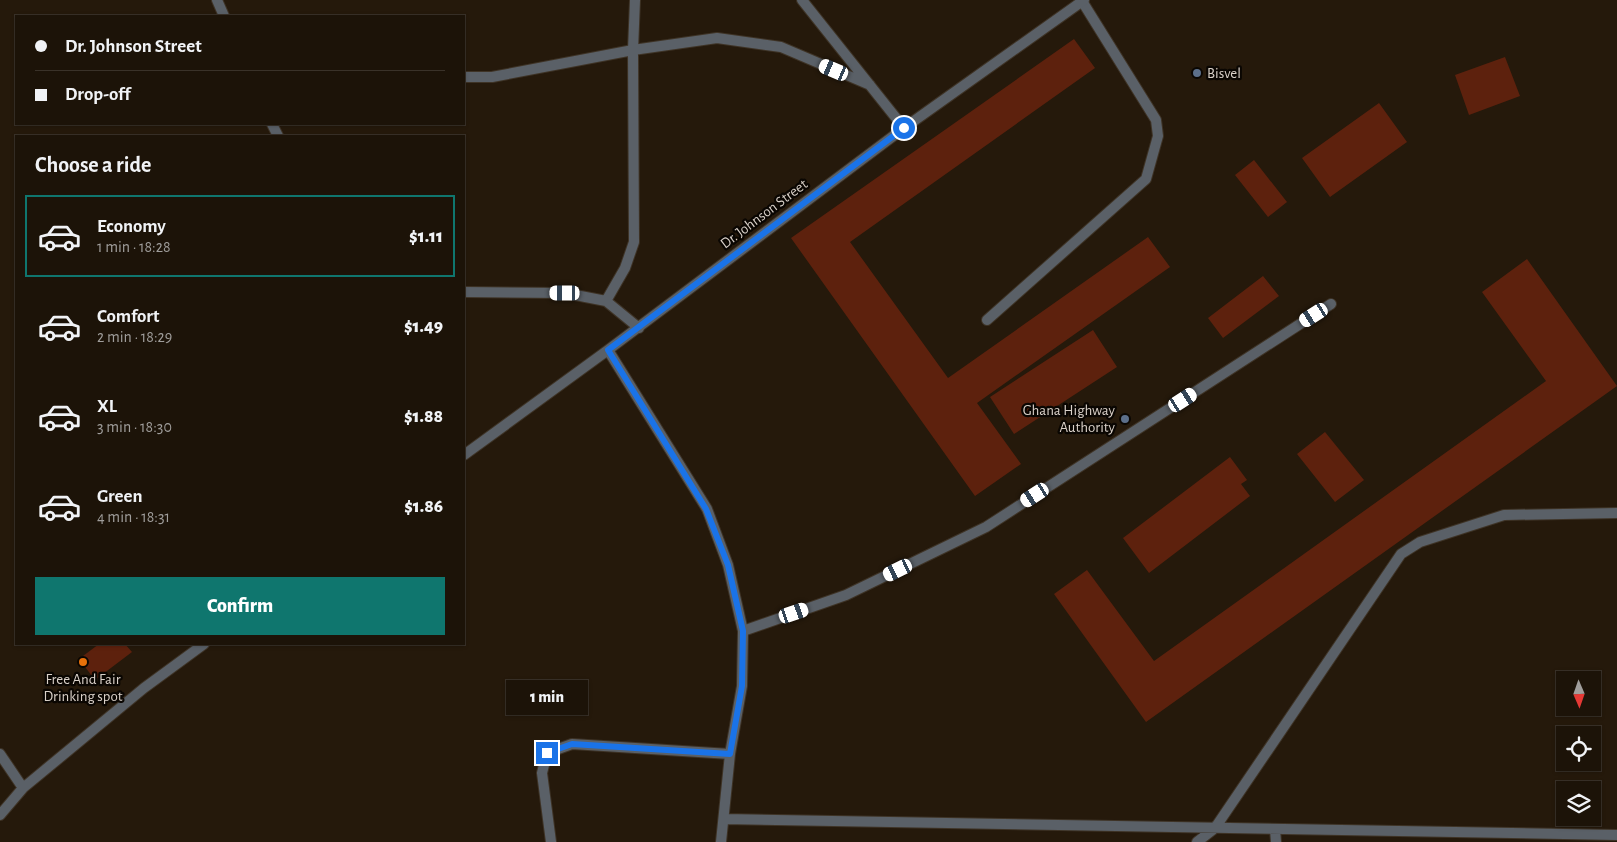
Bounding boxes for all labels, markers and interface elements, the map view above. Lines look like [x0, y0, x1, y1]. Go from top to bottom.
text: Dr. Johnson Street [65, 37, 202, 56]
car [817, 57, 850, 83]
place label: Bisvel [1207, 66, 1241, 81]
marker: Bisvel [1191, 67, 1203, 79]
text: Drop-off [65, 85, 130, 104]
route start [893, 117, 915, 139]
text: Choose a ride [35, 154, 151, 176]
street label: Dr. Johnson Street [718, 176, 810, 251]
icon: car [37, 214, 82, 259]
text: Economy [97, 217, 166, 236]
text: $1.11 [409, 227, 443, 246]
text: 1 min · 18:28 [97, 239, 171, 255]
car [550, 286, 580, 301]
car [1297, 301, 1330, 329]
icon: car [37, 304, 82, 349]
text: Comfort [97, 307, 159, 326]
text: $1.49 [404, 317, 443, 336]
text: 2 min · 18:29 [97, 329, 172, 345]
car [1166, 386, 1199, 414]
icon: car [37, 394, 82, 439]
text: XL [97, 397, 117, 416]
place label: Ghana Highway Authority [1023, 403, 1116, 435]
text: $1.88 [404, 407, 443, 426]
marker: Ghana Highway Authority [1119, 413, 1131, 425]
text: 3 min · 18:30 [97, 419, 172, 435]
car [1018, 481, 1051, 509]
icon: car [37, 484, 82, 529]
text: Green [97, 487, 143, 506]
text: $1.86 [404, 497, 443, 516]
text: 4 min · 18:31 [97, 509, 170, 525]
car [881, 557, 914, 583]
button: Confirm [35, 577, 445, 635]
car [777, 601, 810, 625]
marker: Free And Fair Drinking spot [77, 656, 89, 668]
north arrow [1556, 671, 1601, 716]
map controls [1556, 671, 1601, 826]
place label: Free And Fair Drinking spot [43, 672, 123, 704]
callout: 1 min [506, 680, 588, 716]
text: 1 min [530, 689, 564, 705]
button: locate [1556, 726, 1601, 771]
route end [536, 742, 558, 764]
button: layers [1556, 781, 1601, 826]

